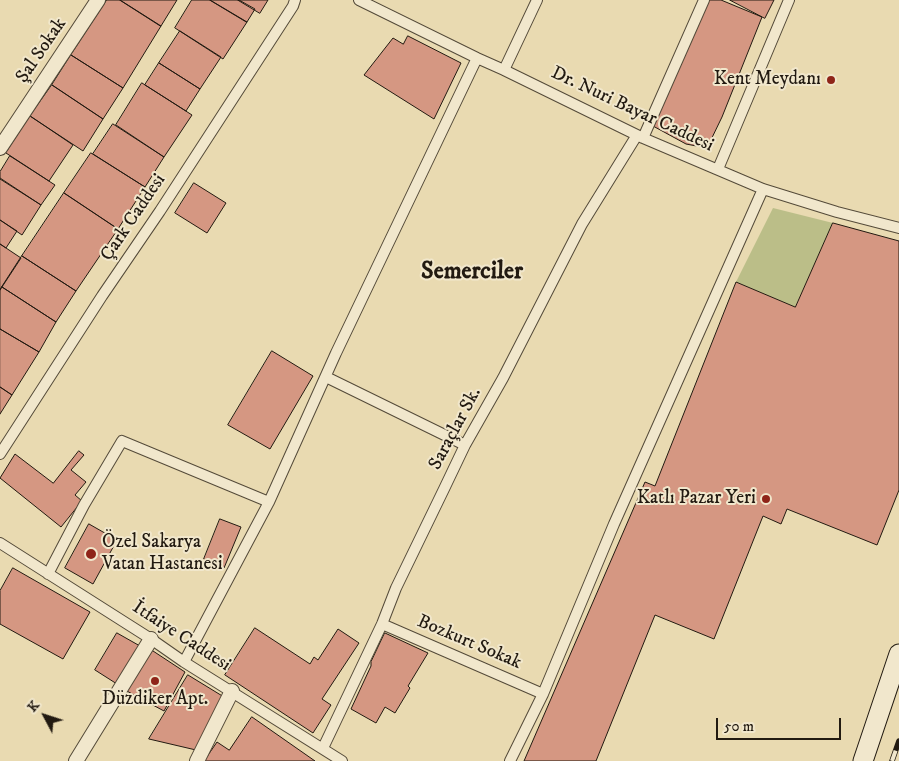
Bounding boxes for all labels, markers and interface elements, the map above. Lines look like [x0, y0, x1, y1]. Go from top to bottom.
street label: Şal Sokak [12, 14, 72, 88]
street label: Dr. Nuri Bayar Caddesi [547, 62, 717, 158]
place label: Kent Meydanı [714, 69, 821, 91]
marker: Kent Meydanı [825, 74, 837, 86]
street label: Çark Caddesi [97, 170, 171, 266]
district label: Semerciler [421, 259, 523, 287]
street label: Saraçlar Sk. [425, 384, 487, 474]
place label: Katlı Pazar Yeri [637, 488, 756, 510]
marker: Katlı Pazar Yeri [760, 493, 772, 505]
place label: Özel Sakarya Vatan Hastanesi [102, 532, 223, 576]
marker: Özel Sakarya Vatan Hastanesi [84, 547, 98, 561]
street label: İtfaiye Caddesi [128, 597, 234, 677]
street label: Bozkurt Sokak [413, 611, 525, 675]
marker: Düzdiker Apt. [149, 675, 161, 687]
place label: Düzdiker Apt. [102, 689, 208, 711]
north arrow [20, 691, 70, 741]
text: K [23, 697, 44, 716]
scale bar [719, 708, 844, 740]
text: 50 m [724, 717, 754, 736]

